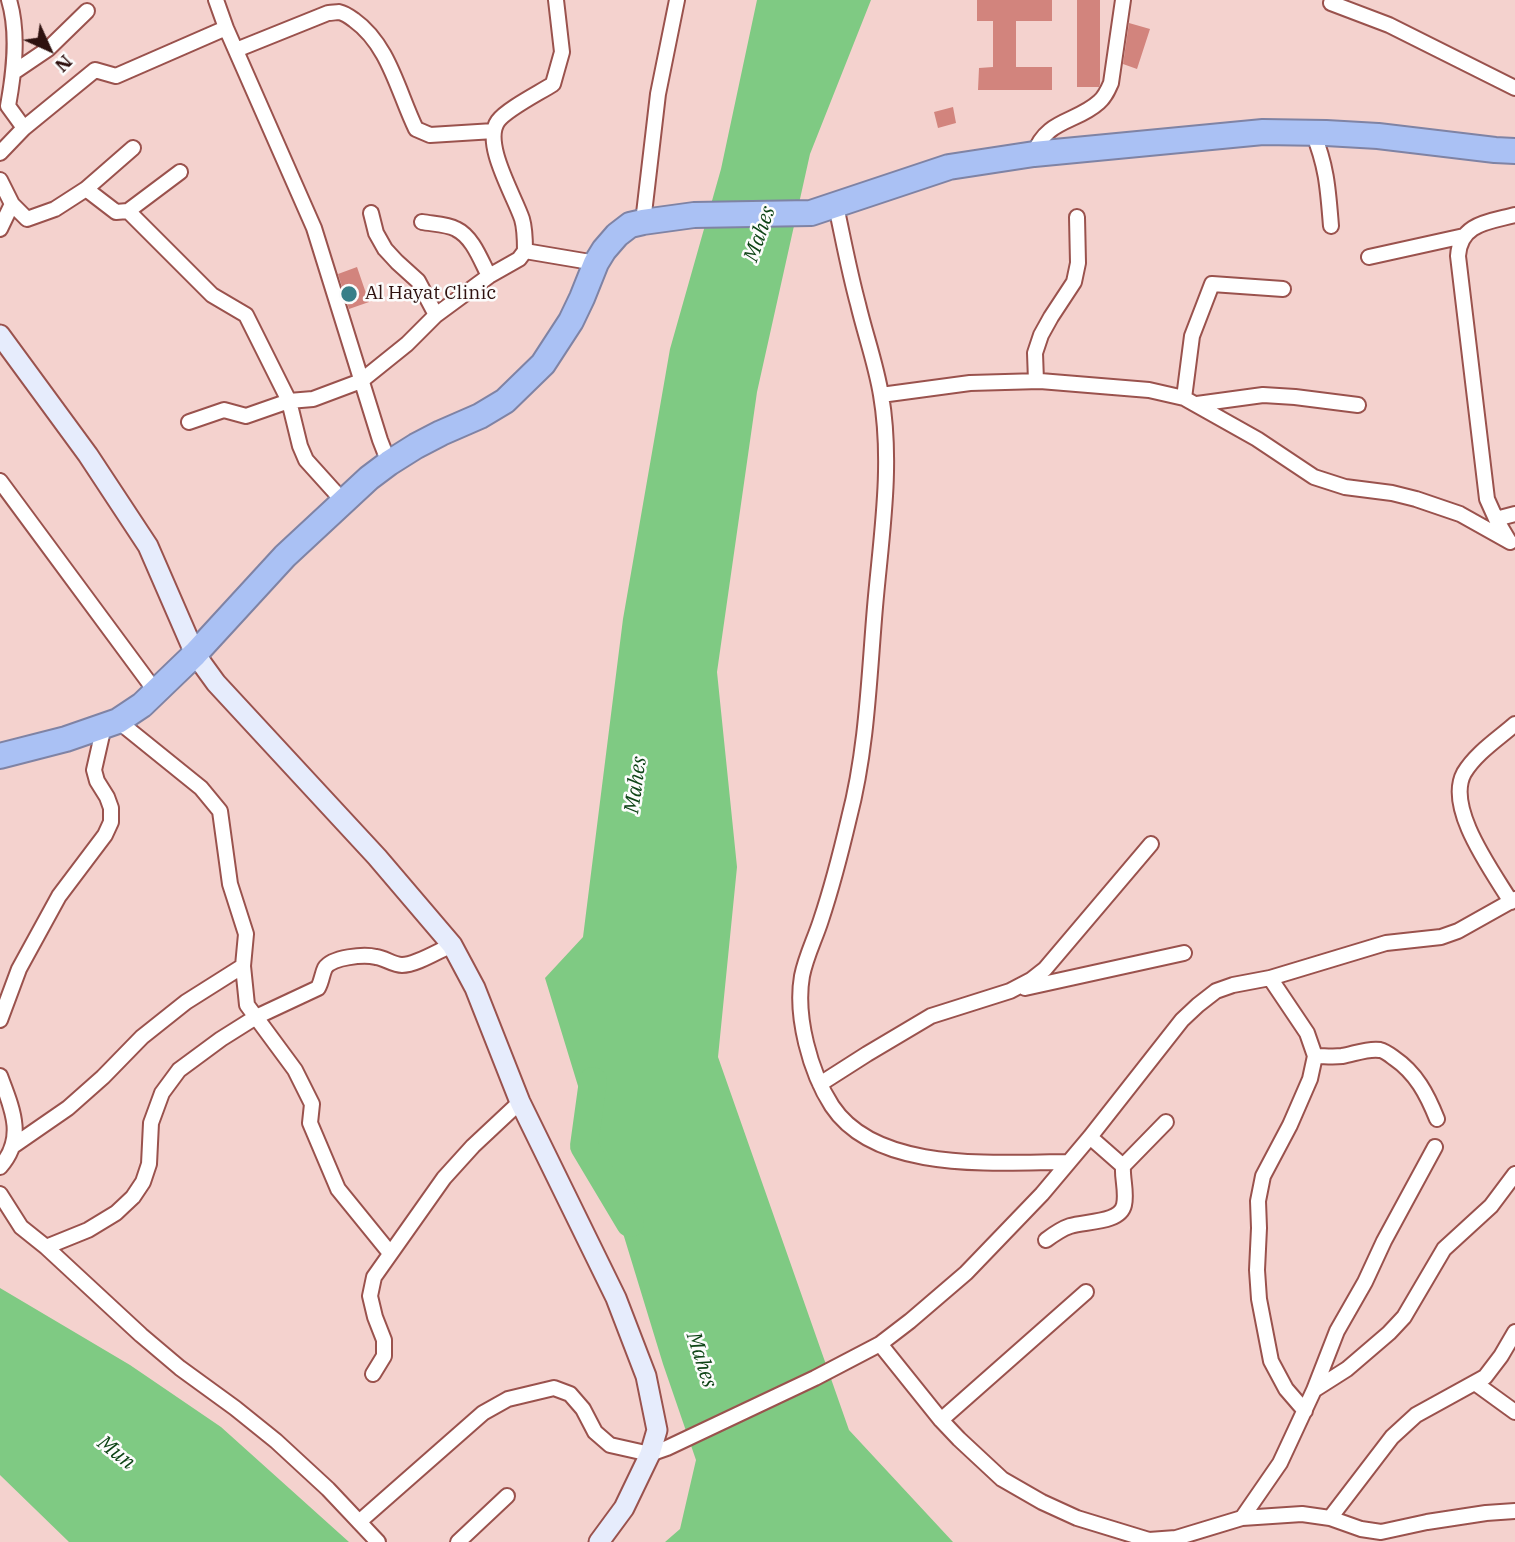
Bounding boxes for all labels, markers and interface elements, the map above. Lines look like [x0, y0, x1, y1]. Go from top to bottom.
north arrow [14, 14, 84, 84]
text: N [50, 50, 78, 78]
water label: Mahes [739, 203, 781, 265]
place label: Al Hayat Clinic [365, 283, 496, 305]
marker: Al Hayat Clinic [339, 284, 359, 304]
water label: Mahes [620, 755, 652, 815]
water label: Mahes [680, 1329, 722, 1391]
water label: Mun [92, 1431, 140, 1475]

